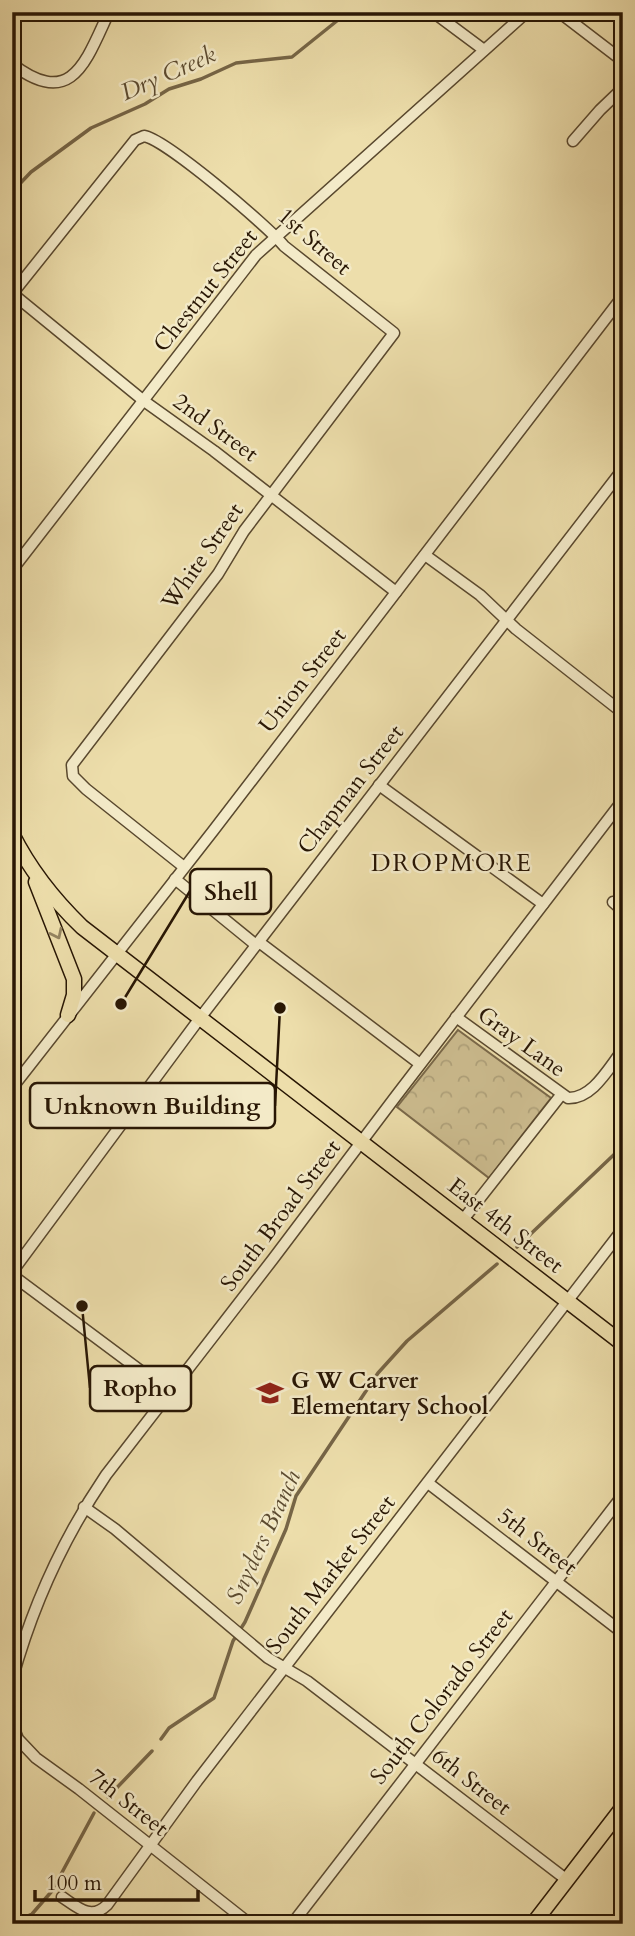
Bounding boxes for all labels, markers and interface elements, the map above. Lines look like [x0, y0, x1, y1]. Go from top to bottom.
water label: Dry Creek [115, 38, 221, 109]
street label: 1st Street [271, 201, 358, 282]
street label: Chestnut Street [146, 222, 265, 358]
street label: 2nd Street [167, 386, 265, 469]
street label: White Street [154, 497, 251, 617]
street label: Union Street [252, 621, 353, 739]
street label: Chapman Street [290, 718, 411, 860]
district label: DROPMORE [371, 847, 533, 880]
callout: Shell [190, 869, 271, 914]
text: Shell [204, 876, 258, 909]
one-way arrow [49, 927, 63, 939]
street label: Gray Lane [471, 999, 572, 1084]
callout: Unknown Building [30, 1083, 275, 1128]
text: Unknown Building [44, 1090, 261, 1123]
street label: South Broad Street [213, 1133, 348, 1298]
street label: East 4th Street [442, 1171, 570, 1280]
place label: G W Carver Elementary School [291, 1365, 489, 1422]
callout: Ropho [90, 1366, 191, 1411]
text: Ropho [103, 1372, 177, 1405]
school or university icon: G W Carver Elementary School [255, 1378, 285, 1408]
water label: Snyders Branch [218, 1464, 309, 1610]
street label: South Market Street [258, 1488, 402, 1660]
street label: 5th Street [491, 1500, 584, 1582]
street label: South Colorado Street [363, 1602, 520, 1791]
street label: 6th Street [425, 1740, 518, 1822]
street label: 7th Street [82, 1761, 175, 1843]
scale bar [35, 1859, 198, 1903]
text: 100 m [46, 1869, 102, 1898]

